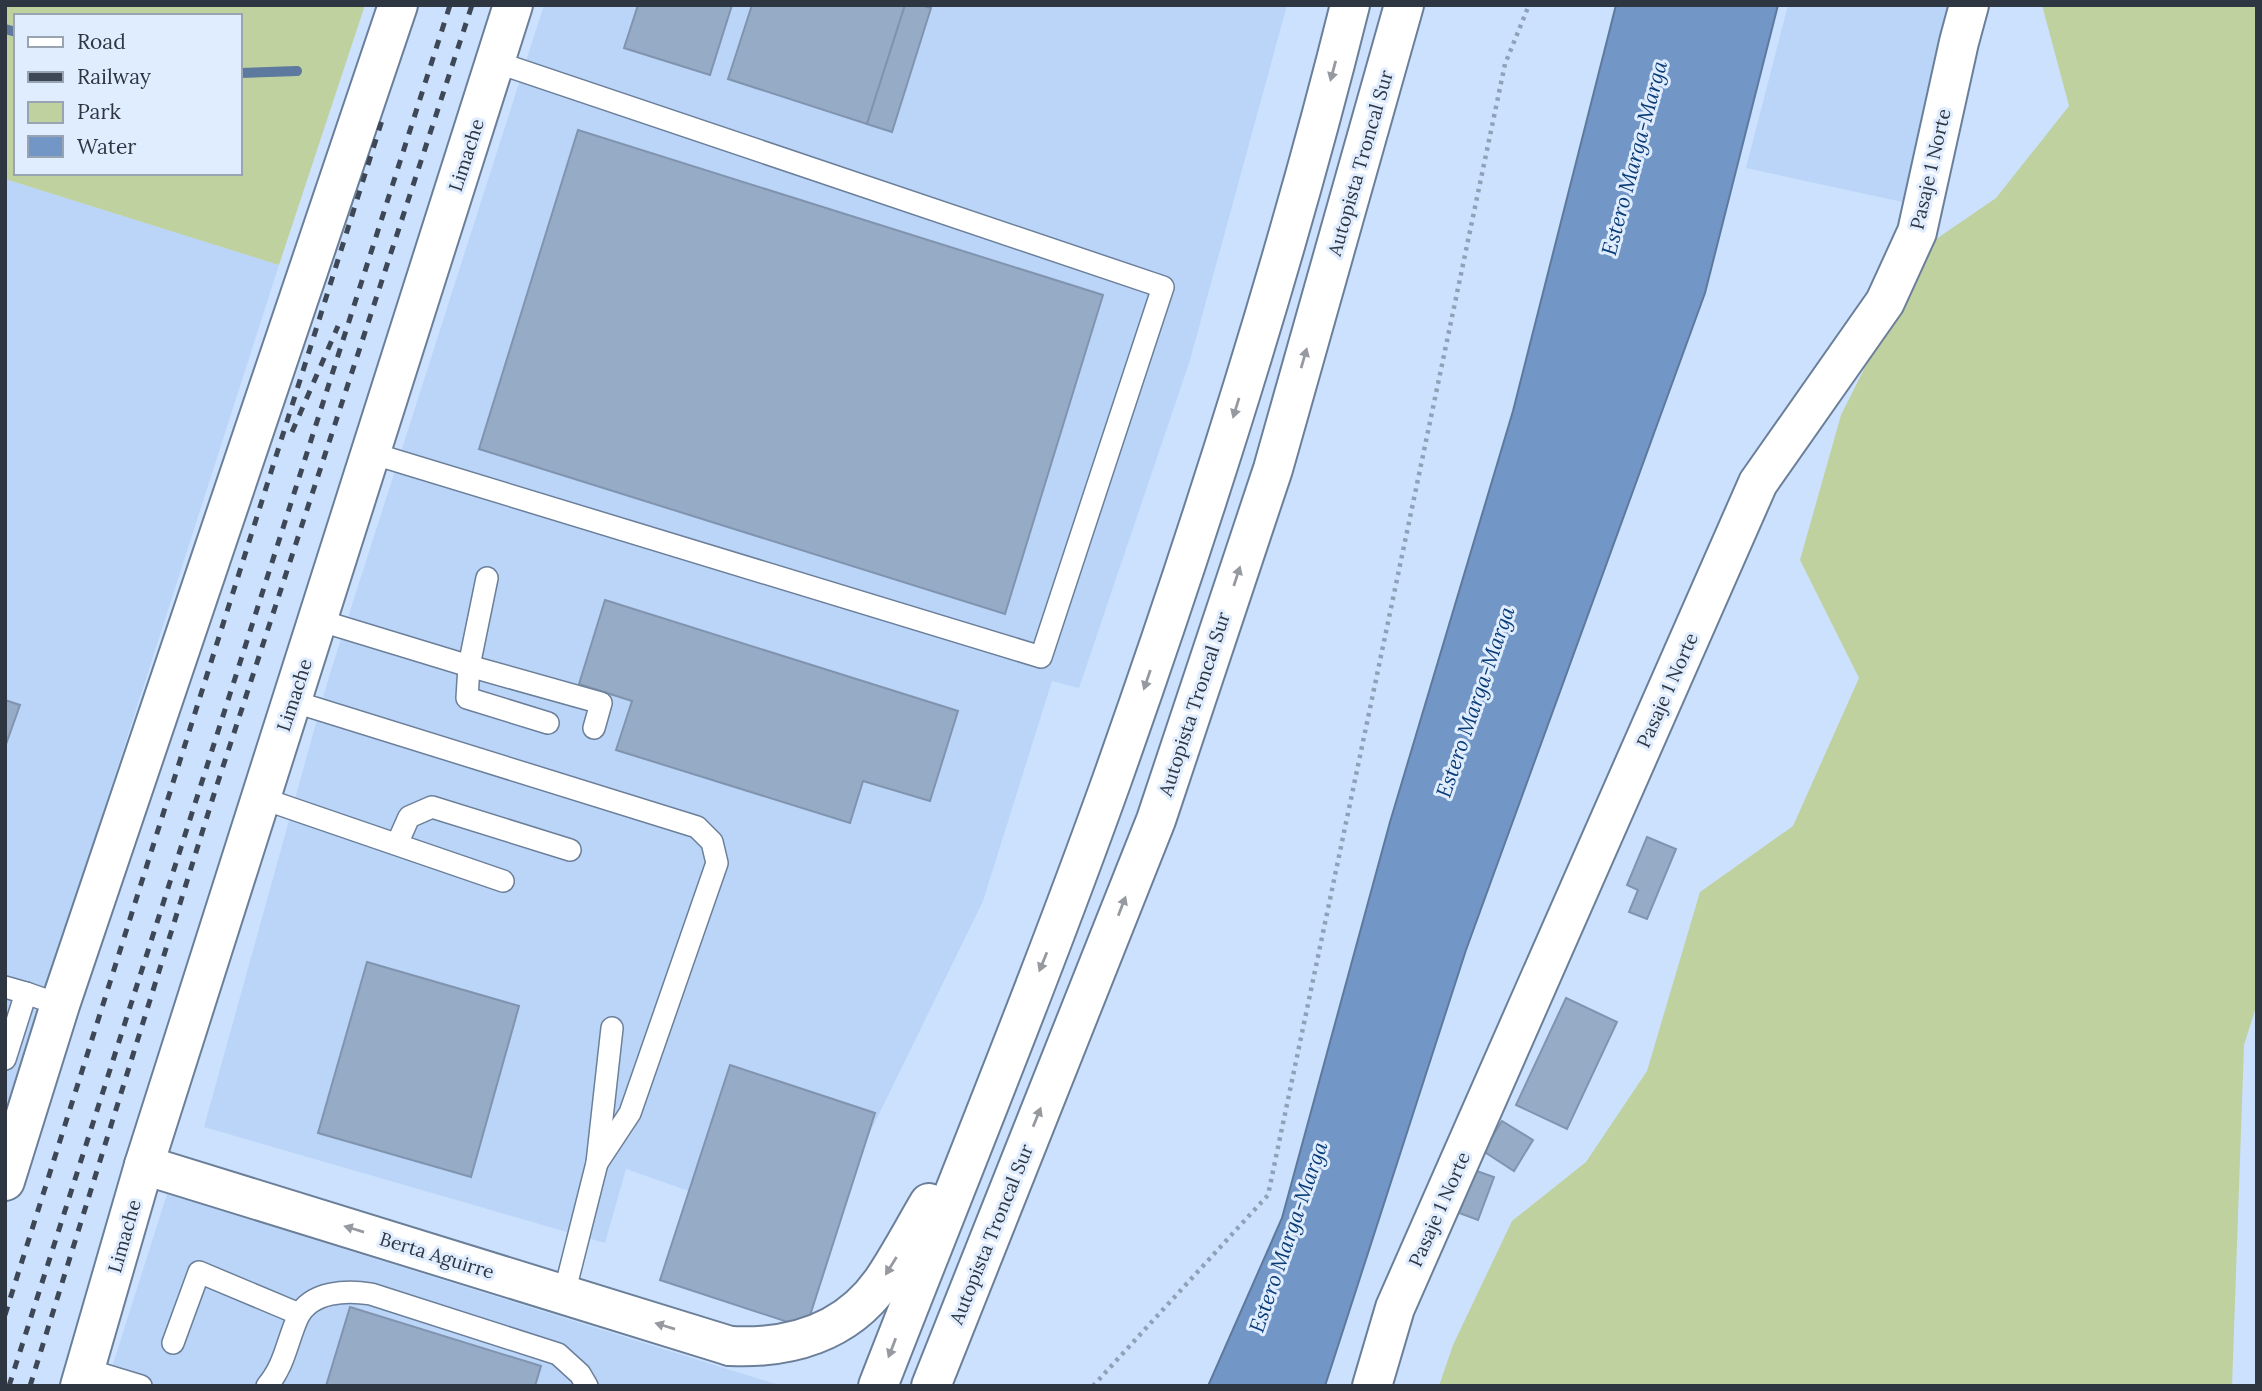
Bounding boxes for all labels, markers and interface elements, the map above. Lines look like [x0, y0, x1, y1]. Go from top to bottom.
legend [14, 14, 242, 175]
text: Road [77, 28, 126, 55]
water label: Estero Marga-Marga [1595, 57, 1673, 258]
one-way arrow [1327, 61, 1338, 83]
text: Railway [77, 63, 151, 90]
street label: Autopista Troncal Sur [1322, 67, 1398, 260]
text: Park [77, 98, 121, 125]
street label: Pasaje 1 Norte [1904, 106, 1956, 232]
street label: Limache [443, 116, 489, 194]
text: Water [77, 133, 136, 160]
one-way arrow [1300, 348, 1310, 369]
one-way arrow [1231, 397, 1241, 418]
one-way arrow [1232, 565, 1243, 586]
water label: Estero Marga-Marga [1430, 602, 1521, 801]
street label: Autopista Troncal Sur [1153, 608, 1235, 800]
street label: Pasaje 1 Norte [1631, 629, 1703, 751]
street label: Limache [271, 656, 317, 734]
one-way arrow [1141, 669, 1152, 690]
one-way arrow [1116, 895, 1127, 916]
one-way arrow [1038, 952, 1049, 973]
one-way arrow [1032, 1106, 1043, 1127]
water label: Estero Marga-Marga [1243, 1137, 1334, 1336]
street label: Autopista Troncal Sur [943, 1140, 1038, 1329]
street label: Pasaje 1 Norte [1403, 1148, 1475, 1270]
street label: Limache [102, 1197, 146, 1275]
one-way arrow [343, 1224, 364, 1234]
street label: Berta Aguirre [377, 1226, 497, 1284]
one-way arrow [885, 1257, 898, 1276]
one-way arrow [654, 1320, 675, 1330]
one-way arrow [887, 1338, 898, 1359]

